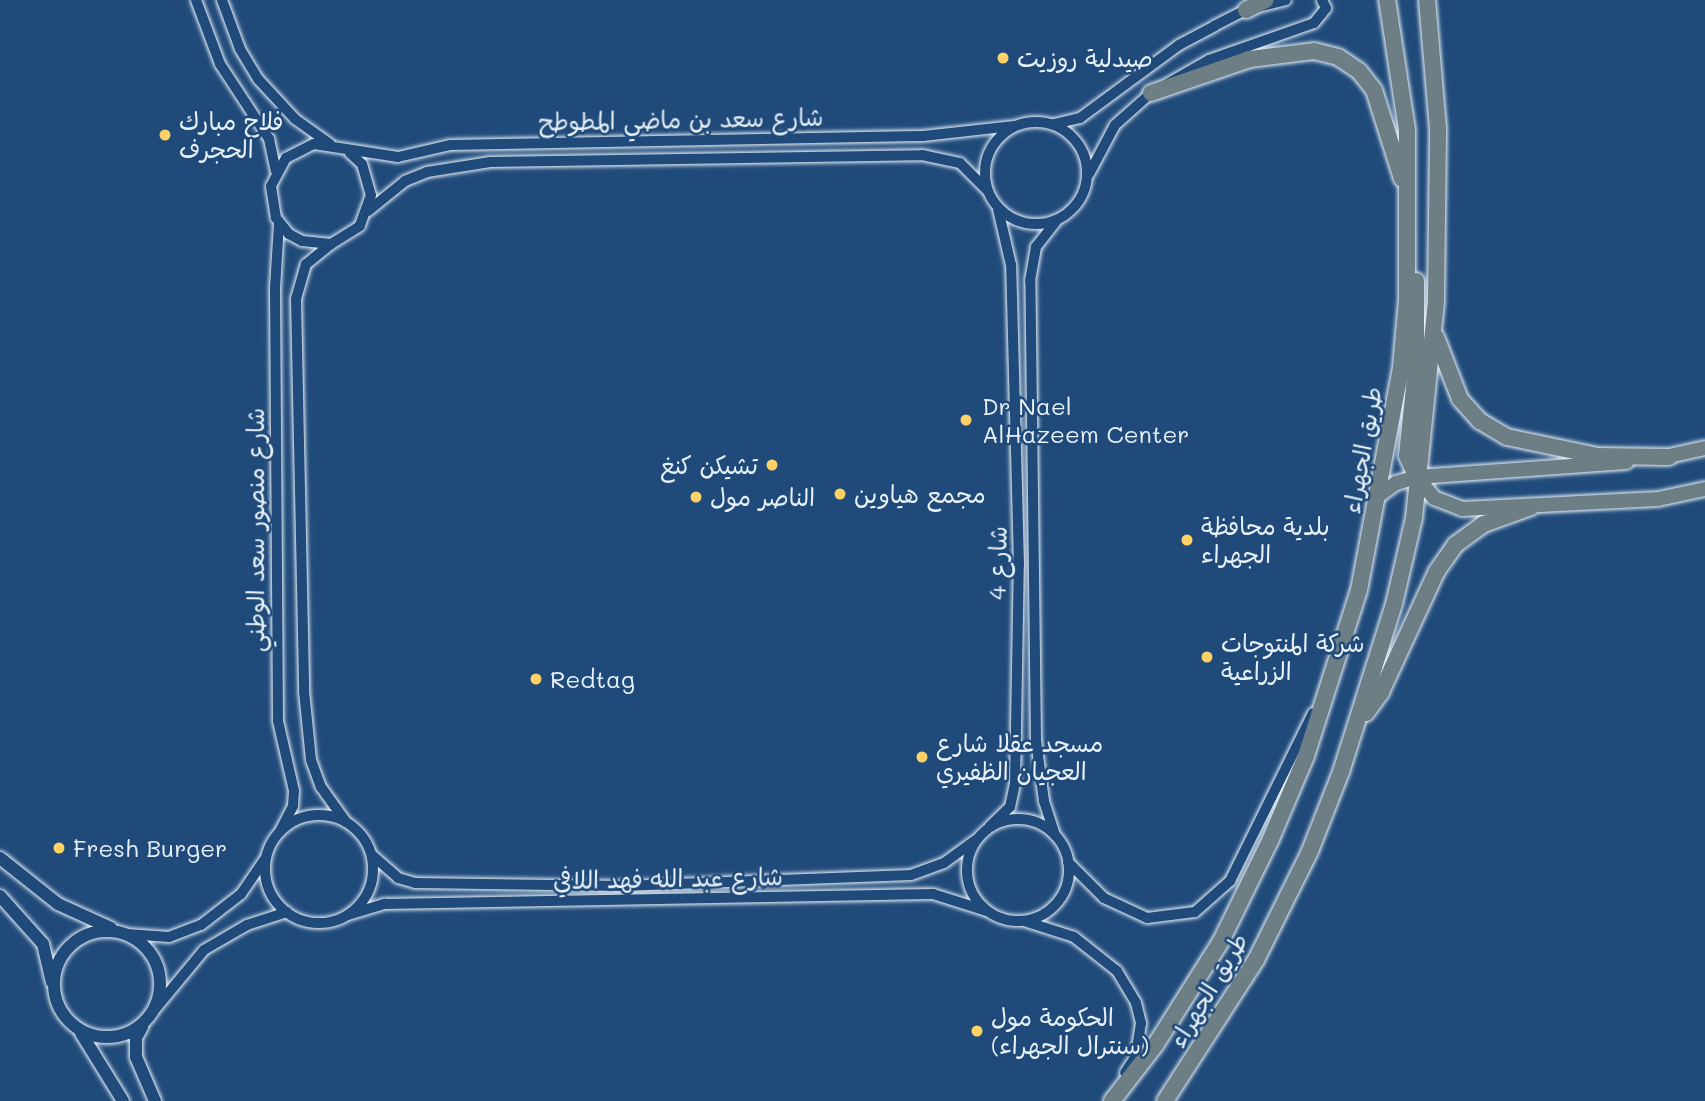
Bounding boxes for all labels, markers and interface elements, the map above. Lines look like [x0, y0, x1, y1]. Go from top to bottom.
place label: صيدلية روزيت [1017, 44, 1153, 72]
marker: صيدلية روزيت [995, 50, 1011, 66]
street label: شارع سعد بن ماضي المطوطح [538, 102, 824, 136]
place label: فلاح مبارك الحجرف [179, 107, 283, 163]
marker: فلاح مبارك الحجرف [157, 127, 173, 143]
street label: طريق الجهراء [1337, 384, 1387, 516]
place label: Dr Nael AlHazeem Center [982, 392, 1189, 448]
street label: شارع منصور سعد الوطني [241, 408, 269, 652]
marker: Dr Nael AlHazeem Center [956, 410, 976, 430]
place label: تشيكن كنغ [660, 451, 758, 479]
marker: تشيكن كنغ [764, 457, 780, 473]
place label: مجمع هياوين [854, 480, 986, 508]
place label: الناصر مول [710, 483, 815, 511]
marker: مجمع هياوين [832, 486, 848, 502]
marker: الناصر مول [688, 489, 704, 505]
place label: بلدية محافظة الجهراء [1201, 512, 1330, 568]
street label: شارع 4 [982, 526, 1012, 600]
marker: بلدية محافظة الجهراء [1179, 532, 1195, 548]
place label: شركة المنتوجات الزراعية [1221, 629, 1364, 685]
marker: شركة المنتوجات الزراعية [1199, 649, 1215, 665]
place label: Redtag [550, 665, 635, 693]
marker: Redtag [528, 671, 544, 687]
place label: مسجد عقلا شارع العجيان الظفيري [936, 729, 1103, 785]
marker: مسجد عقلا شارع العجيان الظفيري [914, 749, 930, 765]
place label: Fresh Burger [73, 834, 227, 862]
marker: Fresh Burger [51, 840, 67, 856]
street label: شارع عبد الله فهد اللافي [553, 862, 783, 894]
street label: طريق الجهراء [1163, 928, 1253, 1052]
place label: الحكومة مول (سنترال الجهراء) [991, 1003, 1149, 1059]
marker: الحكومة مول (سنترال الجهراء) [969, 1023, 985, 1039]

